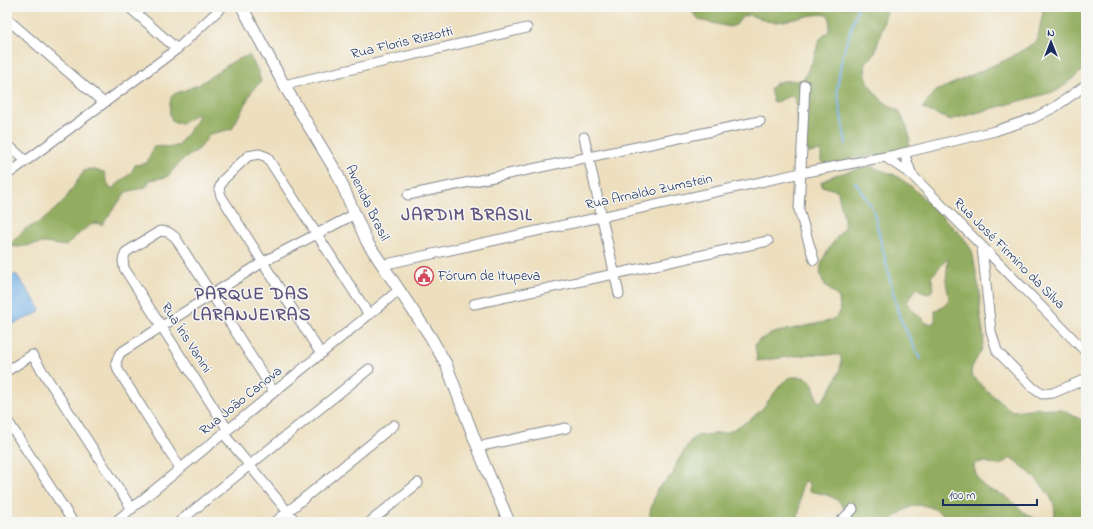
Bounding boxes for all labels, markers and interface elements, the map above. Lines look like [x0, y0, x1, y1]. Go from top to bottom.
street label: Rua Floris Rizzotti [349, 21, 455, 65]
north arrow [1031, 22, 1071, 62]
text: N [1047, 25, 1055, 41]
street label: Avenida Brasil [340, 161, 394, 245]
street label: Rua Arnaldo Zumstein [583, 168, 715, 216]
street label: Rua José Firmino da Silva [948, 193, 1070, 315]
district label: JARDIM BRASIL [401, 203, 533, 229]
public building icon: Fórum de Itupeva [413, 265, 435, 287]
place label: Fórum de Itupeva [437, 266, 540, 287]
district label: PARQUE DAS LARANJEIRAS [193, 282, 311, 329]
street label: Rua Íris Vanini [155, 299, 217, 377]
street label: Rua João Canova [195, 361, 287, 441]
scale bar [943, 481, 1037, 507]
text: 100 m [949, 487, 976, 505]

